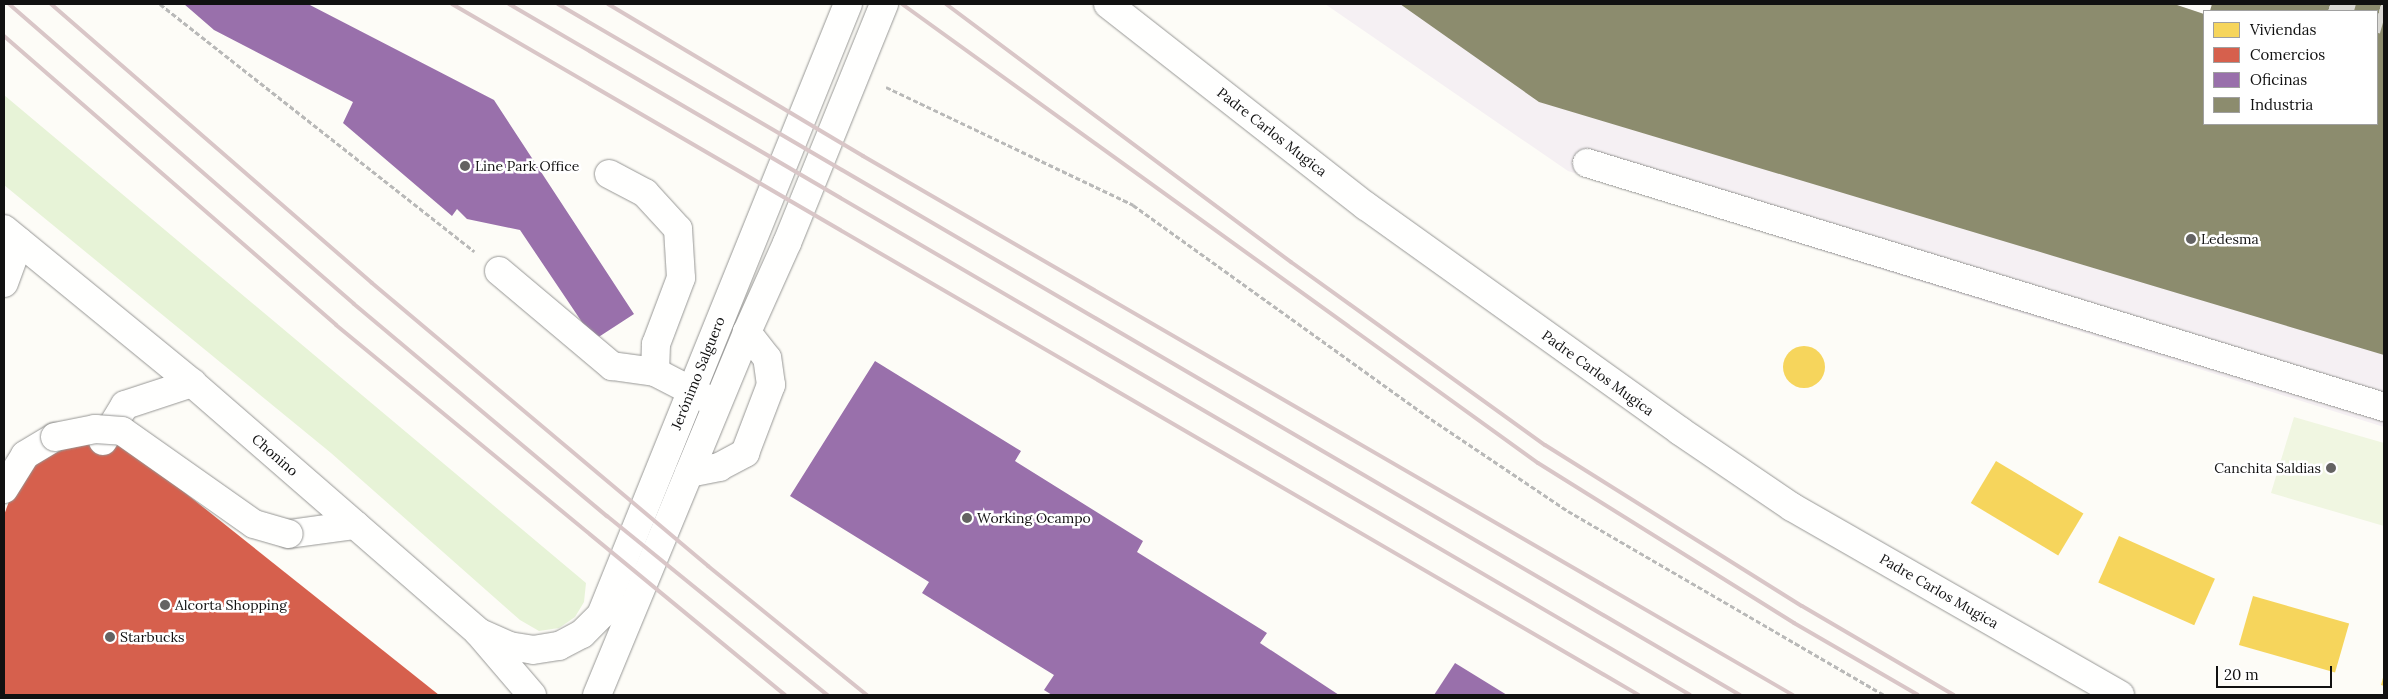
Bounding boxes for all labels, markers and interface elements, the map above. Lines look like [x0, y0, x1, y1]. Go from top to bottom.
legend [2203, 10, 2378, 125]
text: Viviendas [2250, 20, 2316, 39]
text: Comercios [2250, 45, 2325, 64]
text: Oficinas [2250, 70, 2307, 89]
street label: Padre Carlos Mugica [1214, 84, 1330, 180]
text: Industria [2250, 95, 2313, 114]
place label: Line Park Office [475, 158, 579, 174]
marker: Line Park Office [459, 160, 471, 172]
place label: Ledesma [2201, 231, 2259, 247]
marker: Ledesma [2185, 233, 2197, 245]
street label: Jerónimo Salguero [668, 314, 728, 432]
street label: Padre Carlos Mugica [1539, 327, 1657, 419]
street label: Chonino [249, 430, 301, 480]
place label: Canchita Saldias [2214, 460, 2321, 476]
marker: Canchita Saldias [2325, 462, 2337, 474]
place label: Working Ocampo [977, 510, 1091, 526]
marker: Working Ocampo [961, 512, 973, 524]
street label: Padre Carlos Mugica [1877, 550, 2001, 632]
place label: Alcorta Shopping [175, 597, 287, 613]
marker: Alcorta Shopping [159, 599, 171, 611]
place label: Starbucks [120, 629, 184, 645]
marker: Starbucks [104, 631, 116, 643]
scale bar [2218, 656, 2334, 688]
text: 20 m [2224, 665, 2259, 684]

